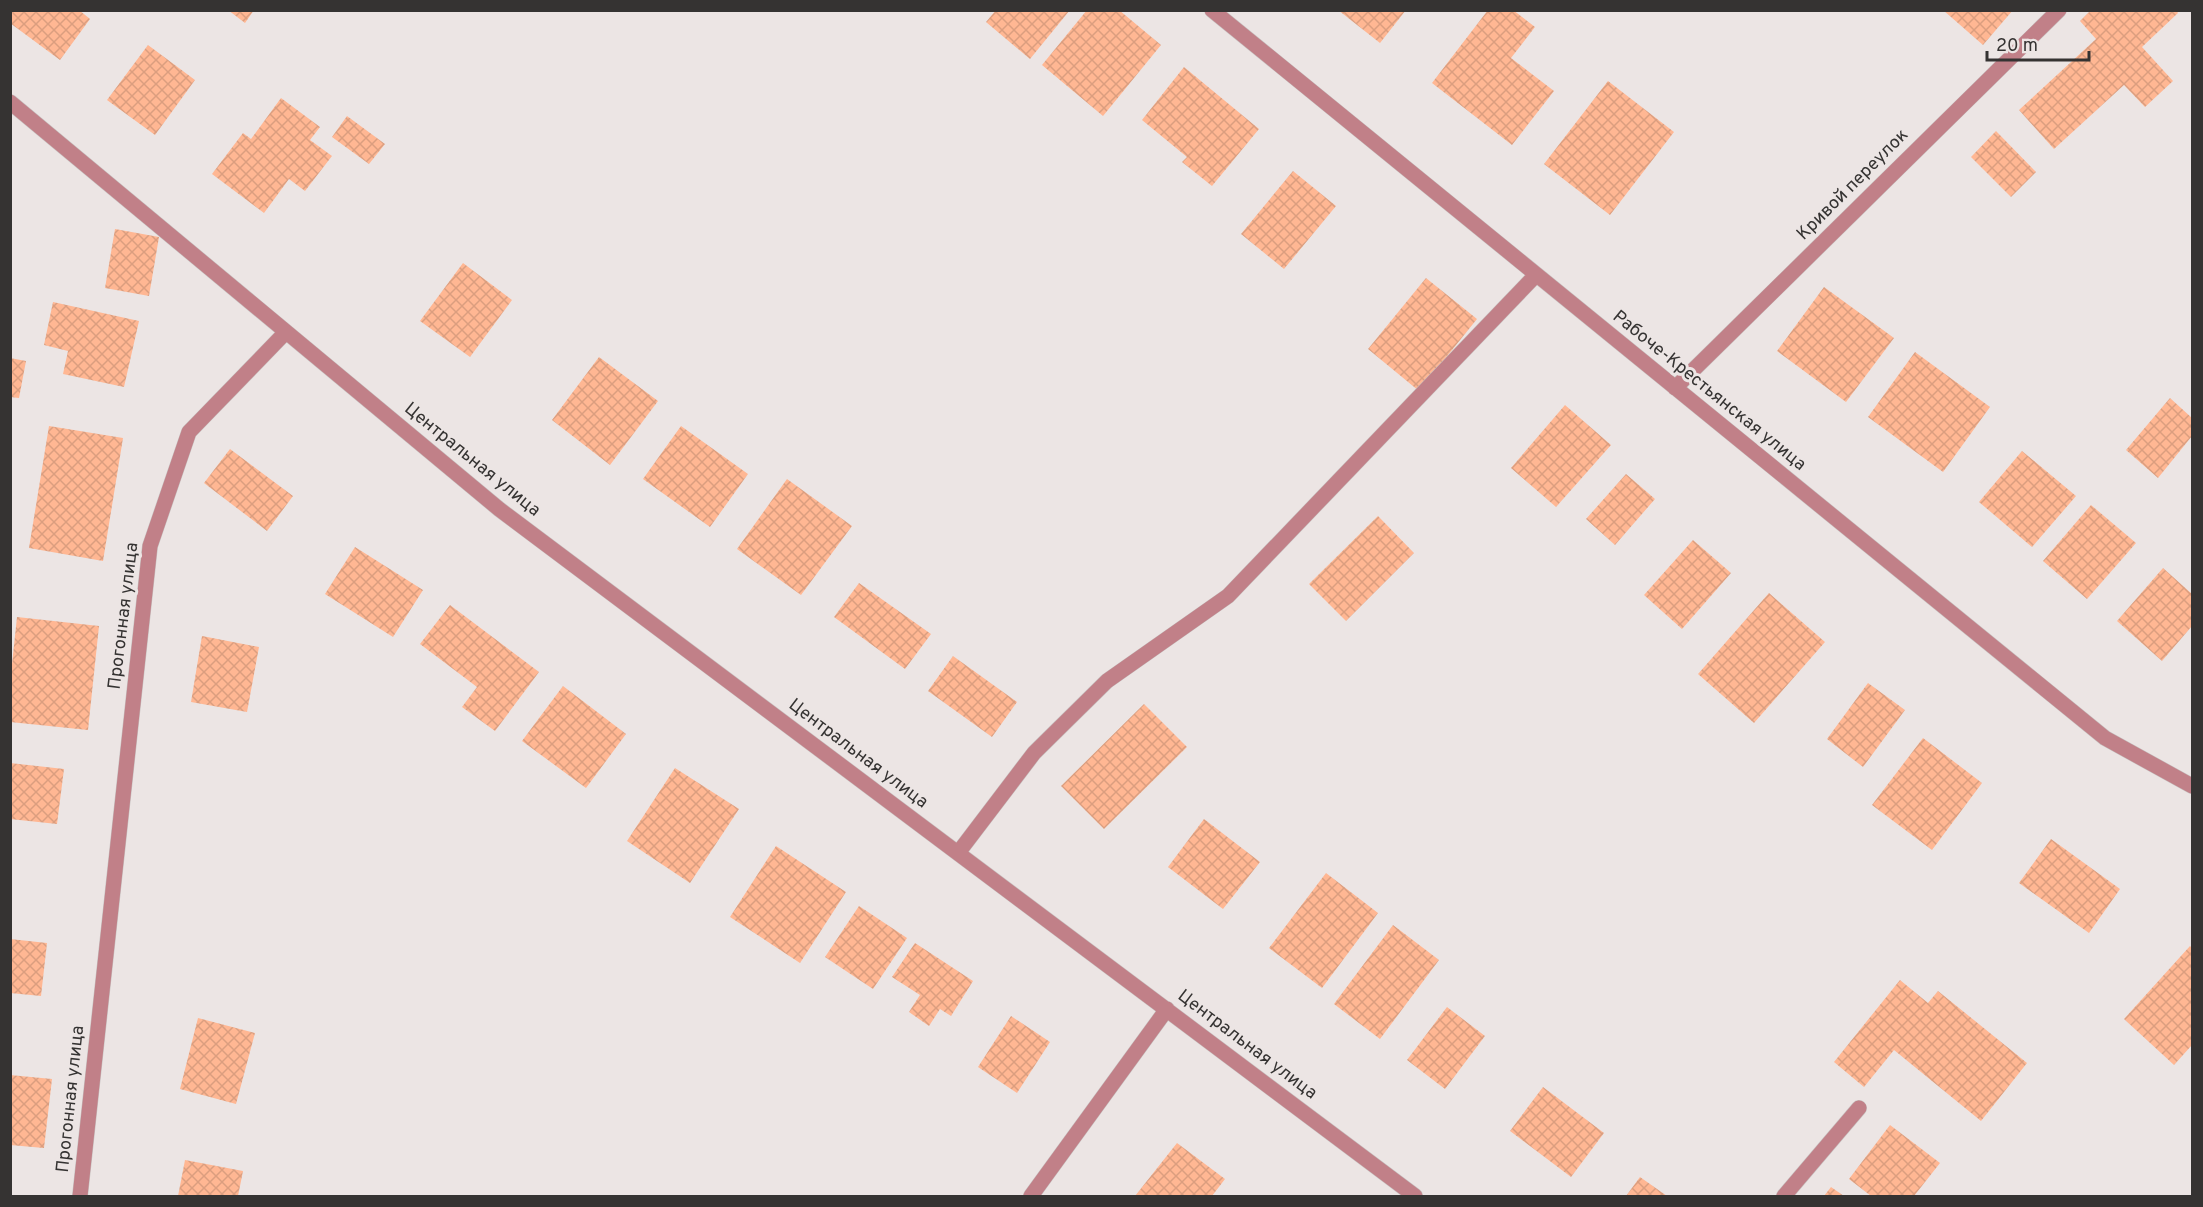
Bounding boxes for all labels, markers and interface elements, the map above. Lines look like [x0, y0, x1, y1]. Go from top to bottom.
scale bar [1987, 24, 2089, 62]
text: 20 m [1996, 35, 2038, 58]
street label: Кривой переулок [1792, 124, 1914, 246]
street label: Рабоче-Крестьянская улица [1607, 306, 1811, 476]
street label: Центральная улица [399, 398, 545, 522]
street label: Прогонная улица [104, 541, 144, 691]
street label: Центральная улица [784, 694, 932, 814]
street label: Центральная улица [1173, 985, 1321, 1105]
street label: Прогонная улица [52, 1024, 90, 1174]

